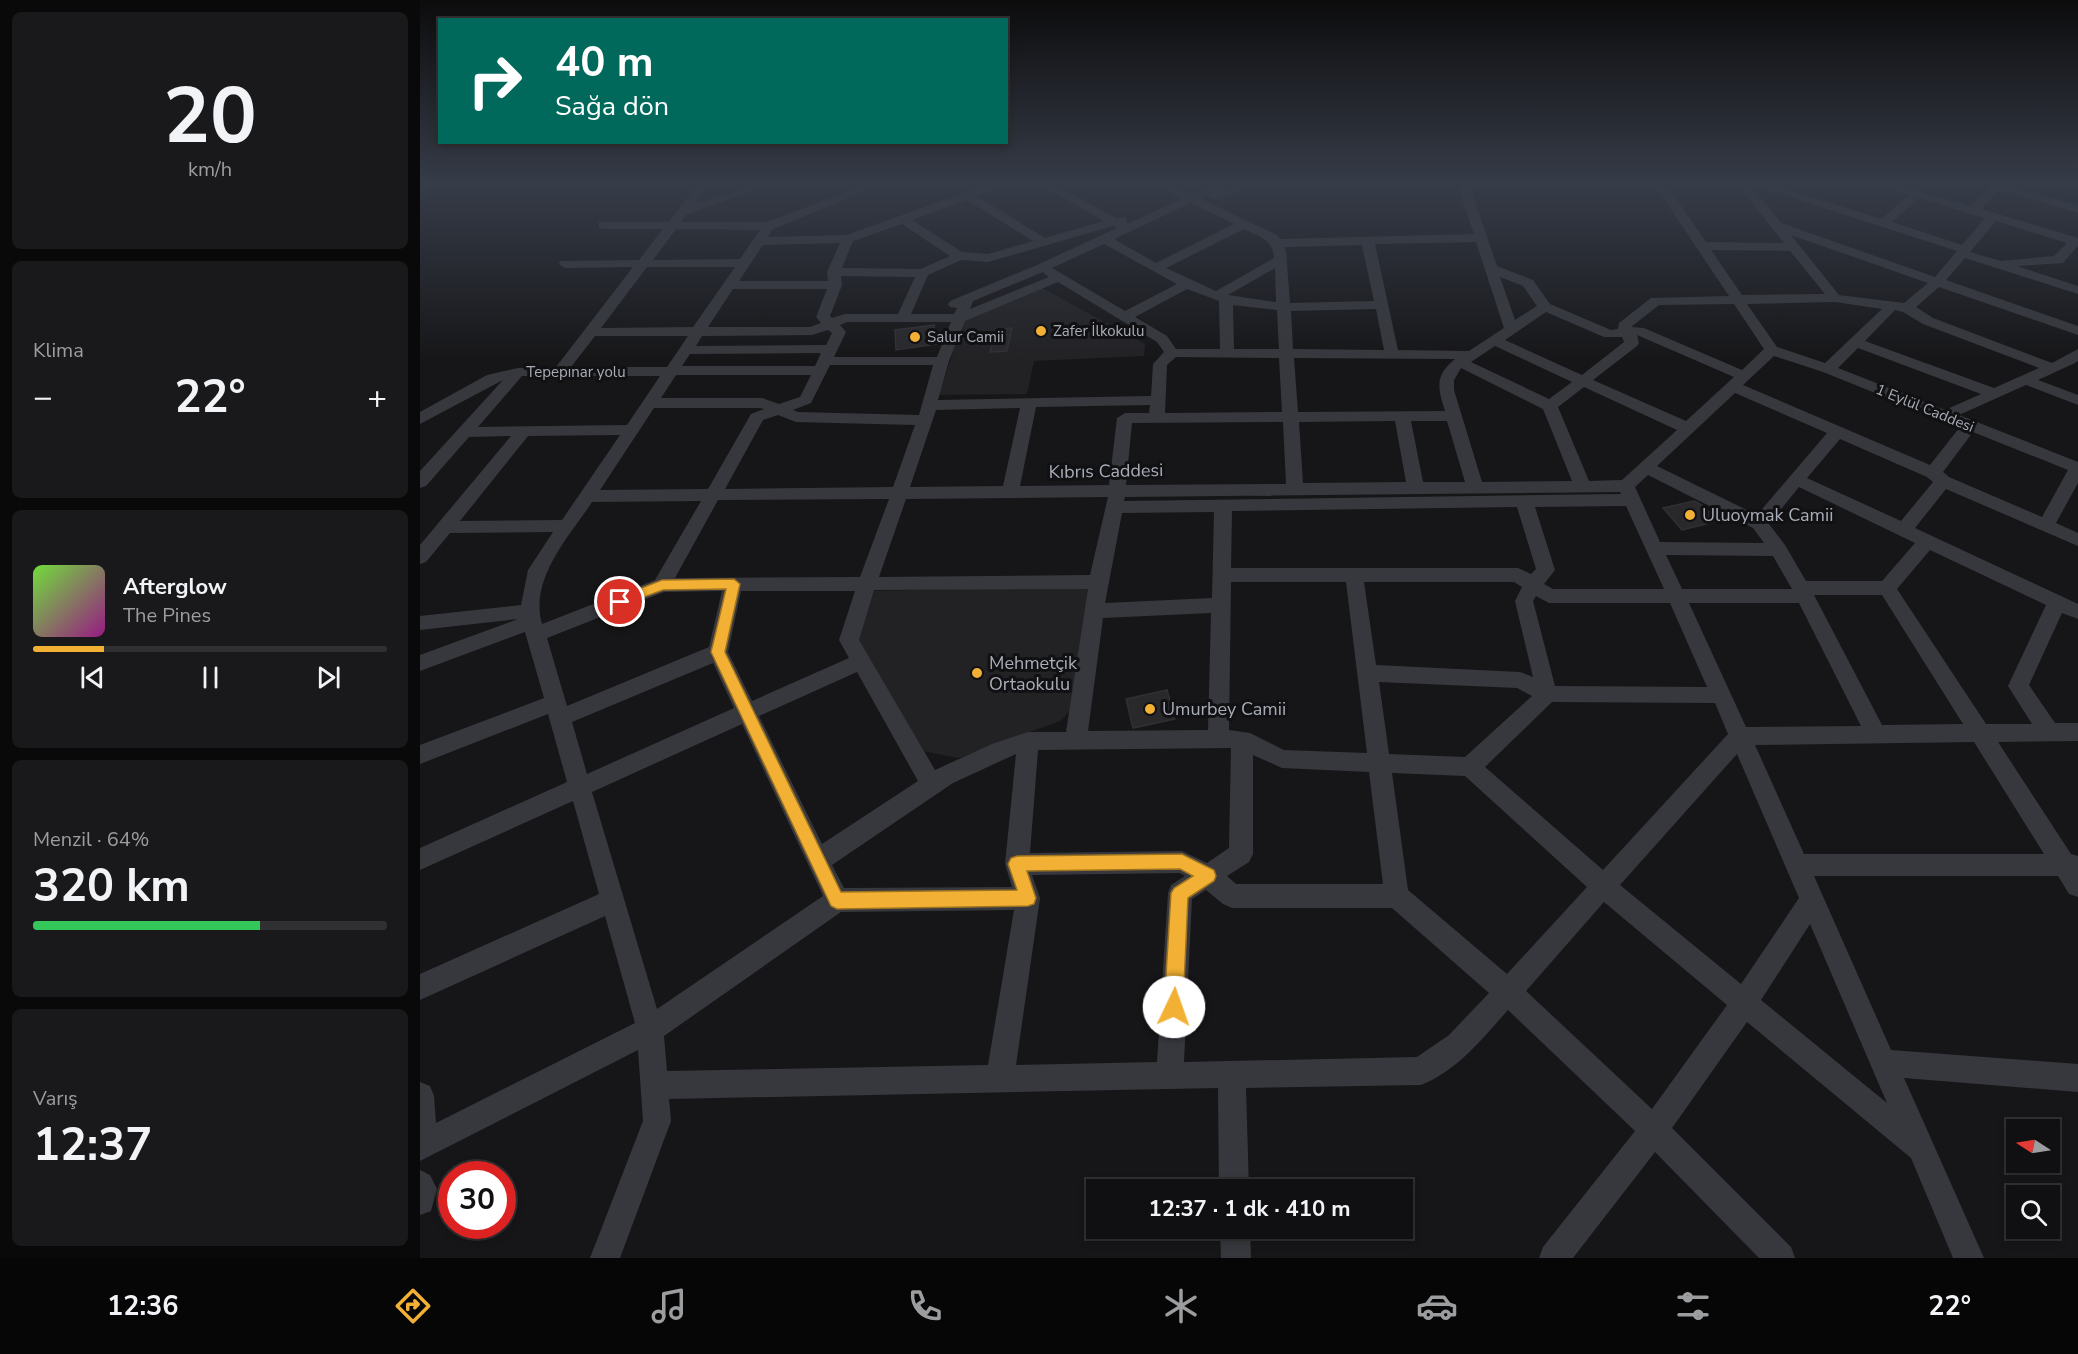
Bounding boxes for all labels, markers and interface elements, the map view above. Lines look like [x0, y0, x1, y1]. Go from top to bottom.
text: 40 m [555, 34, 654, 91]
icon: right [456, 42, 534, 120]
text: 20 [163, 63, 257, 170]
text: Sağa dön [555, 88, 669, 125]
text: km/h [188, 156, 232, 183]
place label: Zafer İlkokulu [1053, 321, 1144, 341]
marker: Zafer İlkokulu [1034, 324, 1048, 338]
place label: Salur Camii [927, 327, 1004, 347]
marker: Salur Camii [908, 330, 922, 344]
text: Klima [33, 337, 84, 364]
street label: Tepepınar yolu [526, 362, 626, 382]
text: 22° [174, 367, 246, 428]
text: − [33, 375, 53, 420]
text: + [367, 375, 387, 420]
street label: 1 Eylül Caddesi [1873, 379, 1977, 437]
street label: Kıbrıs Caddesi [1049, 458, 1163, 484]
place label: Uluoymak Camii [1702, 503, 1833, 527]
marker: Uluoymak Camii [1683, 508, 1697, 522]
text: Afterglow [123, 572, 227, 602]
pin [594, 576, 645, 627]
icon: arrive [603, 585, 636, 618]
text: The Pines [123, 602, 211, 629]
place label: Mehmetçik Ortaokulu [989, 651, 1078, 696]
icon: previous [76, 661, 109, 694]
icon: pause [194, 661, 227, 694]
icon: next [312, 661, 345, 694]
marker: Mehmetçik Ortaokulu [970, 666, 984, 680]
place label: Umurbey Camii [1162, 697, 1286, 721]
marker: Umurbey Camii [1143, 702, 1157, 716]
text: Menzil · 64% [33, 826, 149, 853]
text: 320 km [33, 856, 190, 917]
position arrow [1142, 975, 1206, 1039]
text: Varış [33, 1085, 78, 1112]
text: 12:37 [33, 1115, 152, 1176]
north arrow [2006, 1119, 2060, 1173]
map controls [2006, 1119, 2060, 1239]
speed limit sign: 30 [438, 1161, 516, 1239]
button: search [2006, 1185, 2060, 1239]
text: 12:37 · 1 dk · 410 m [1149, 1194, 1350, 1224]
icon: directions [392, 1285, 434, 1327]
icon: music [648, 1285, 690, 1327]
icon: phone [904, 1285, 946, 1327]
icon: climate [1160, 1285, 1202, 1327]
icon: car [1416, 1285, 1458, 1327]
icon: filters [1672, 1285, 1714, 1327]
text: 12:36 [107, 1288, 178, 1325]
text: 22° [1928, 1288, 1971, 1325]

